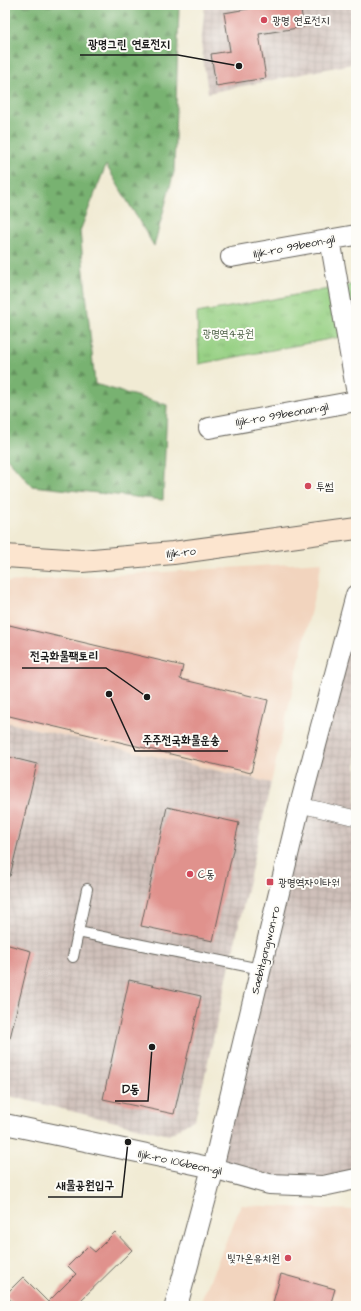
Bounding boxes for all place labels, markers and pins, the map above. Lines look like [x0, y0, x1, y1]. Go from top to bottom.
place label: 광명 연료전지 [272, 13, 330, 28]
marker: 광명 연료전지 [259, 15, 269, 25]
callout: 광명그린 연료전지 [80, 31, 178, 55]
place label: 투썸 [316, 479, 334, 494]
marker: 투썸 [303, 481, 313, 491]
callout: 전국화물팩토리 [22, 644, 106, 668]
callout: 주주전국화물운송 [135, 727, 228, 751]
place label: C동 [198, 867, 215, 882]
marker: C동 [185, 869, 195, 879]
place label: 광명역자이타워 [278, 875, 340, 890]
marker: 광명역자이타워 [265, 877, 275, 887]
callout: D동 [115, 1077, 148, 1101]
callout: 새물공원입구 [48, 1173, 122, 1197]
place label: 빛가온유치원 [227, 1251, 280, 1266]
marker: 빛가온유치원 [283, 1253, 293, 1263]

